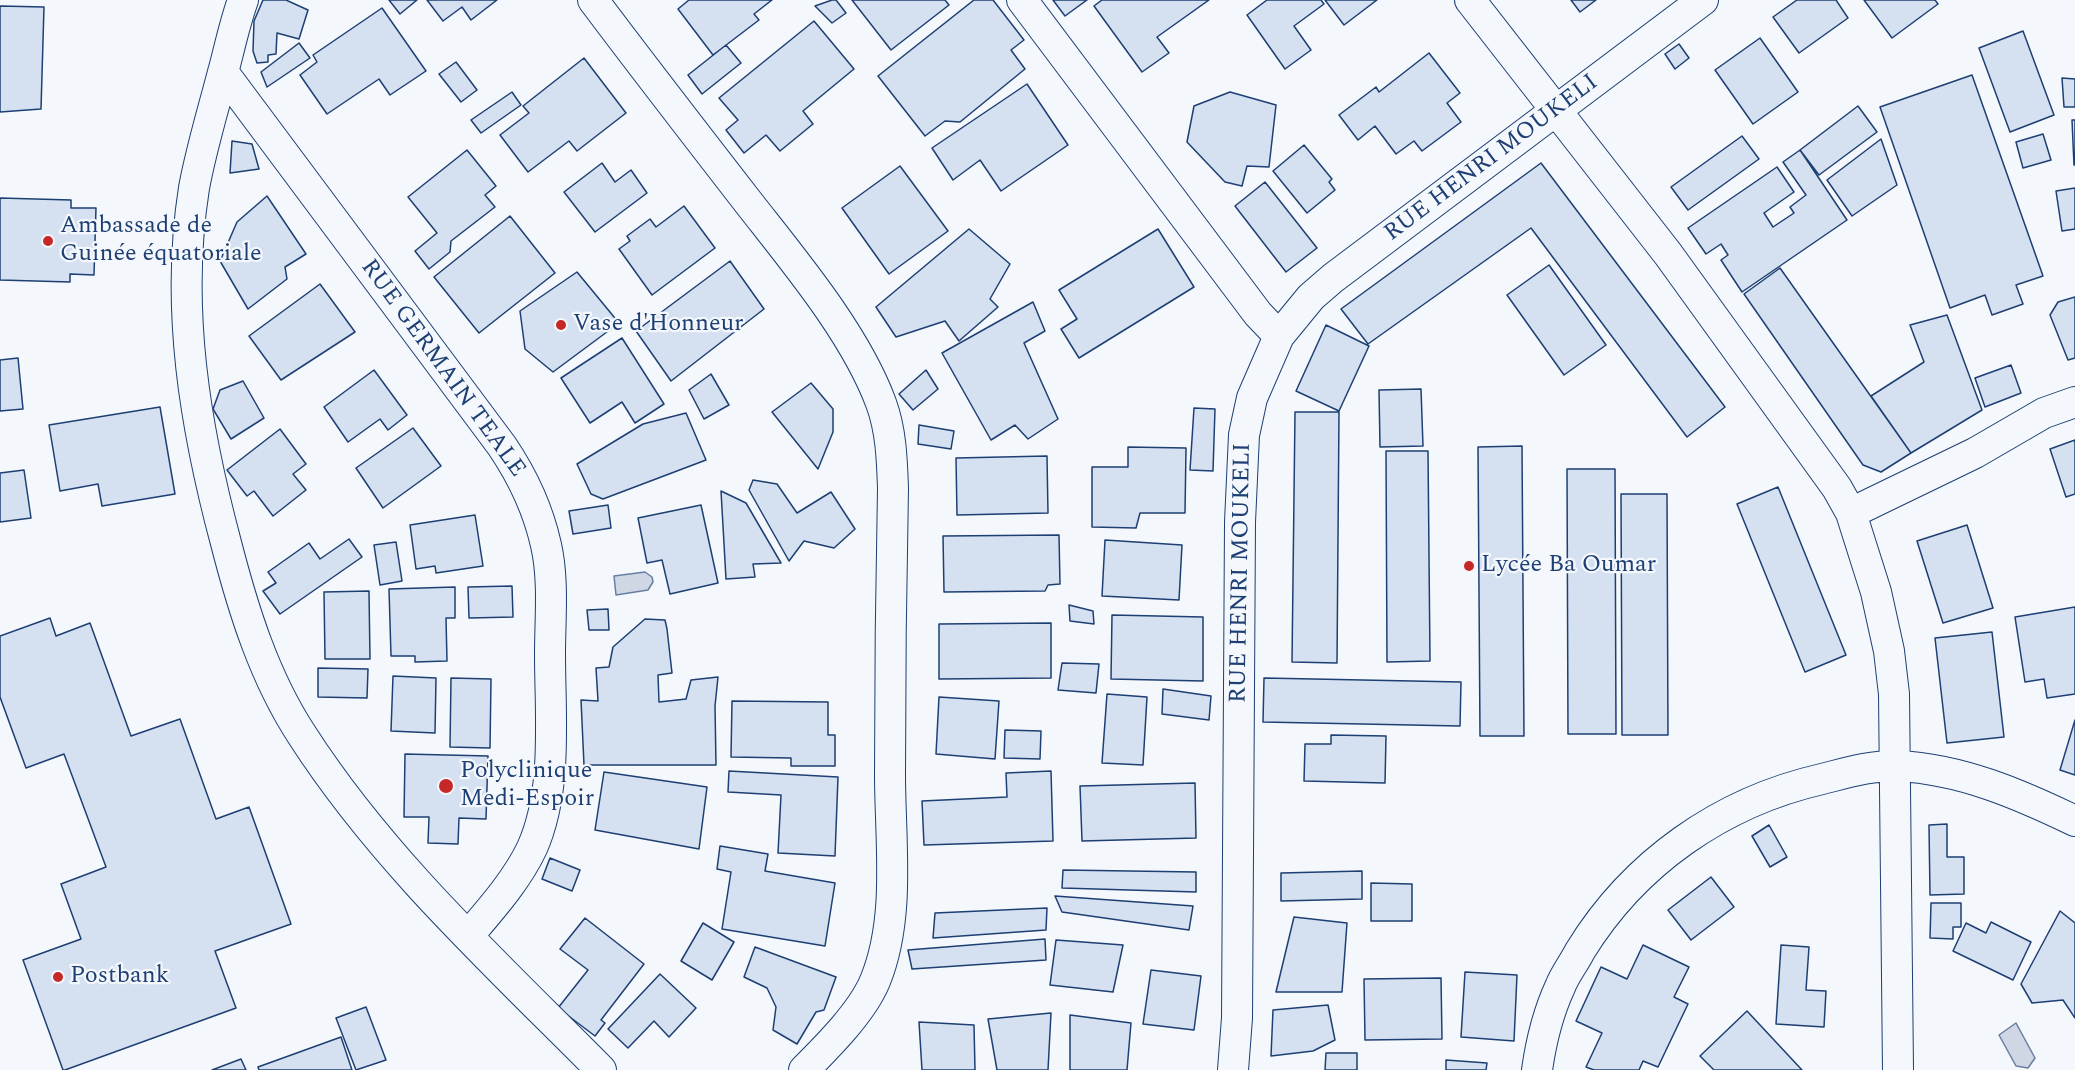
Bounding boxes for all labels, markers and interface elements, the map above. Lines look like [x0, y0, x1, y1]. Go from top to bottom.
street label: RUE HENRI MOUKELI [1379, 69, 1605, 249]
place label: Ambassade de Guinée équatoriale [60, 213, 262, 269]
marker: Ambassade de Guinée équatoriale [41, 234, 55, 248]
street label: RUE GERMAIN TEALE [353, 254, 531, 484]
place label: Vase d'Honneur [573, 311, 744, 339]
marker: Vase d'Honneur [554, 318, 568, 332]
street label: RUE HENRI MOUKELI [1225, 443, 1259, 703]
place label: Lycée Ba Oumar [1481, 552, 1656, 580]
marker: Lycée Ba Oumar [1462, 559, 1476, 573]
place label: Polyclinique Medi-Espoir [460, 758, 594, 814]
marker: Polyclinique Medi-Espoir [437, 777, 455, 795]
place label: Postbank [70, 963, 169, 991]
marker: Postbank [51, 970, 65, 984]

